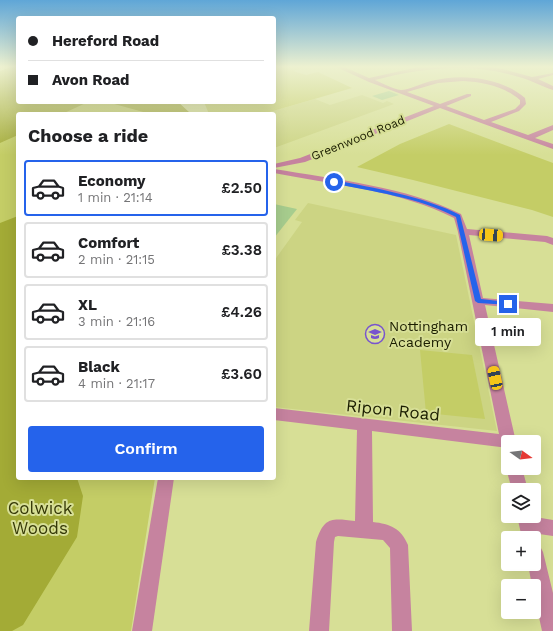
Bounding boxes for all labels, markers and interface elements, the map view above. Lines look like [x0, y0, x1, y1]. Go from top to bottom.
text: Hereford Road [52, 32, 159, 50]
text: Avon Road [52, 71, 129, 89]
street label: Greenwood Road [309, 113, 407, 163]
text: Choose a ride [28, 125, 148, 146]
icon: car [30, 170, 66, 206]
text: Economy [78, 172, 145, 190]
route start [325, 173, 343, 191]
text: £2.50 [221, 179, 262, 197]
text: 1 min · 21:14 [78, 190, 153, 205]
car [479, 228, 503, 242]
icon: car [30, 232, 66, 268]
text: Comfort [78, 234, 139, 252]
text: £3.38 [221, 241, 262, 259]
text: 2 min · 21:15 [78, 252, 155, 267]
icon: car [30, 294, 66, 330]
route end [499, 295, 517, 313]
text: XL [78, 296, 97, 314]
text: £4.26 [221, 303, 262, 321]
text: 3 min · 21:16 [78, 314, 155, 329]
place label: Nottingham Academy [389, 318, 468, 350]
callout: 1 min [475, 318, 541, 346]
school or university icon: Nottingham Academy [364, 323, 386, 345]
text: 1 min [491, 324, 525, 339]
icon: car [30, 356, 66, 392]
text: Black [78, 358, 120, 376]
text: £3.60 [221, 365, 262, 383]
car [487, 365, 503, 391]
text: 4 min · 21:17 [78, 376, 155, 391]
street label: Ripon Road [345, 395, 441, 425]
button: Confirm [28, 426, 264, 472]
north arrow [501, 435, 541, 475]
map controls [501, 435, 541, 619]
button: layers [501, 483, 541, 523]
park label: Colwick Woods [8, 498, 73, 538]
button: + [501, 531, 541, 571]
button: − [501, 579, 541, 619]

